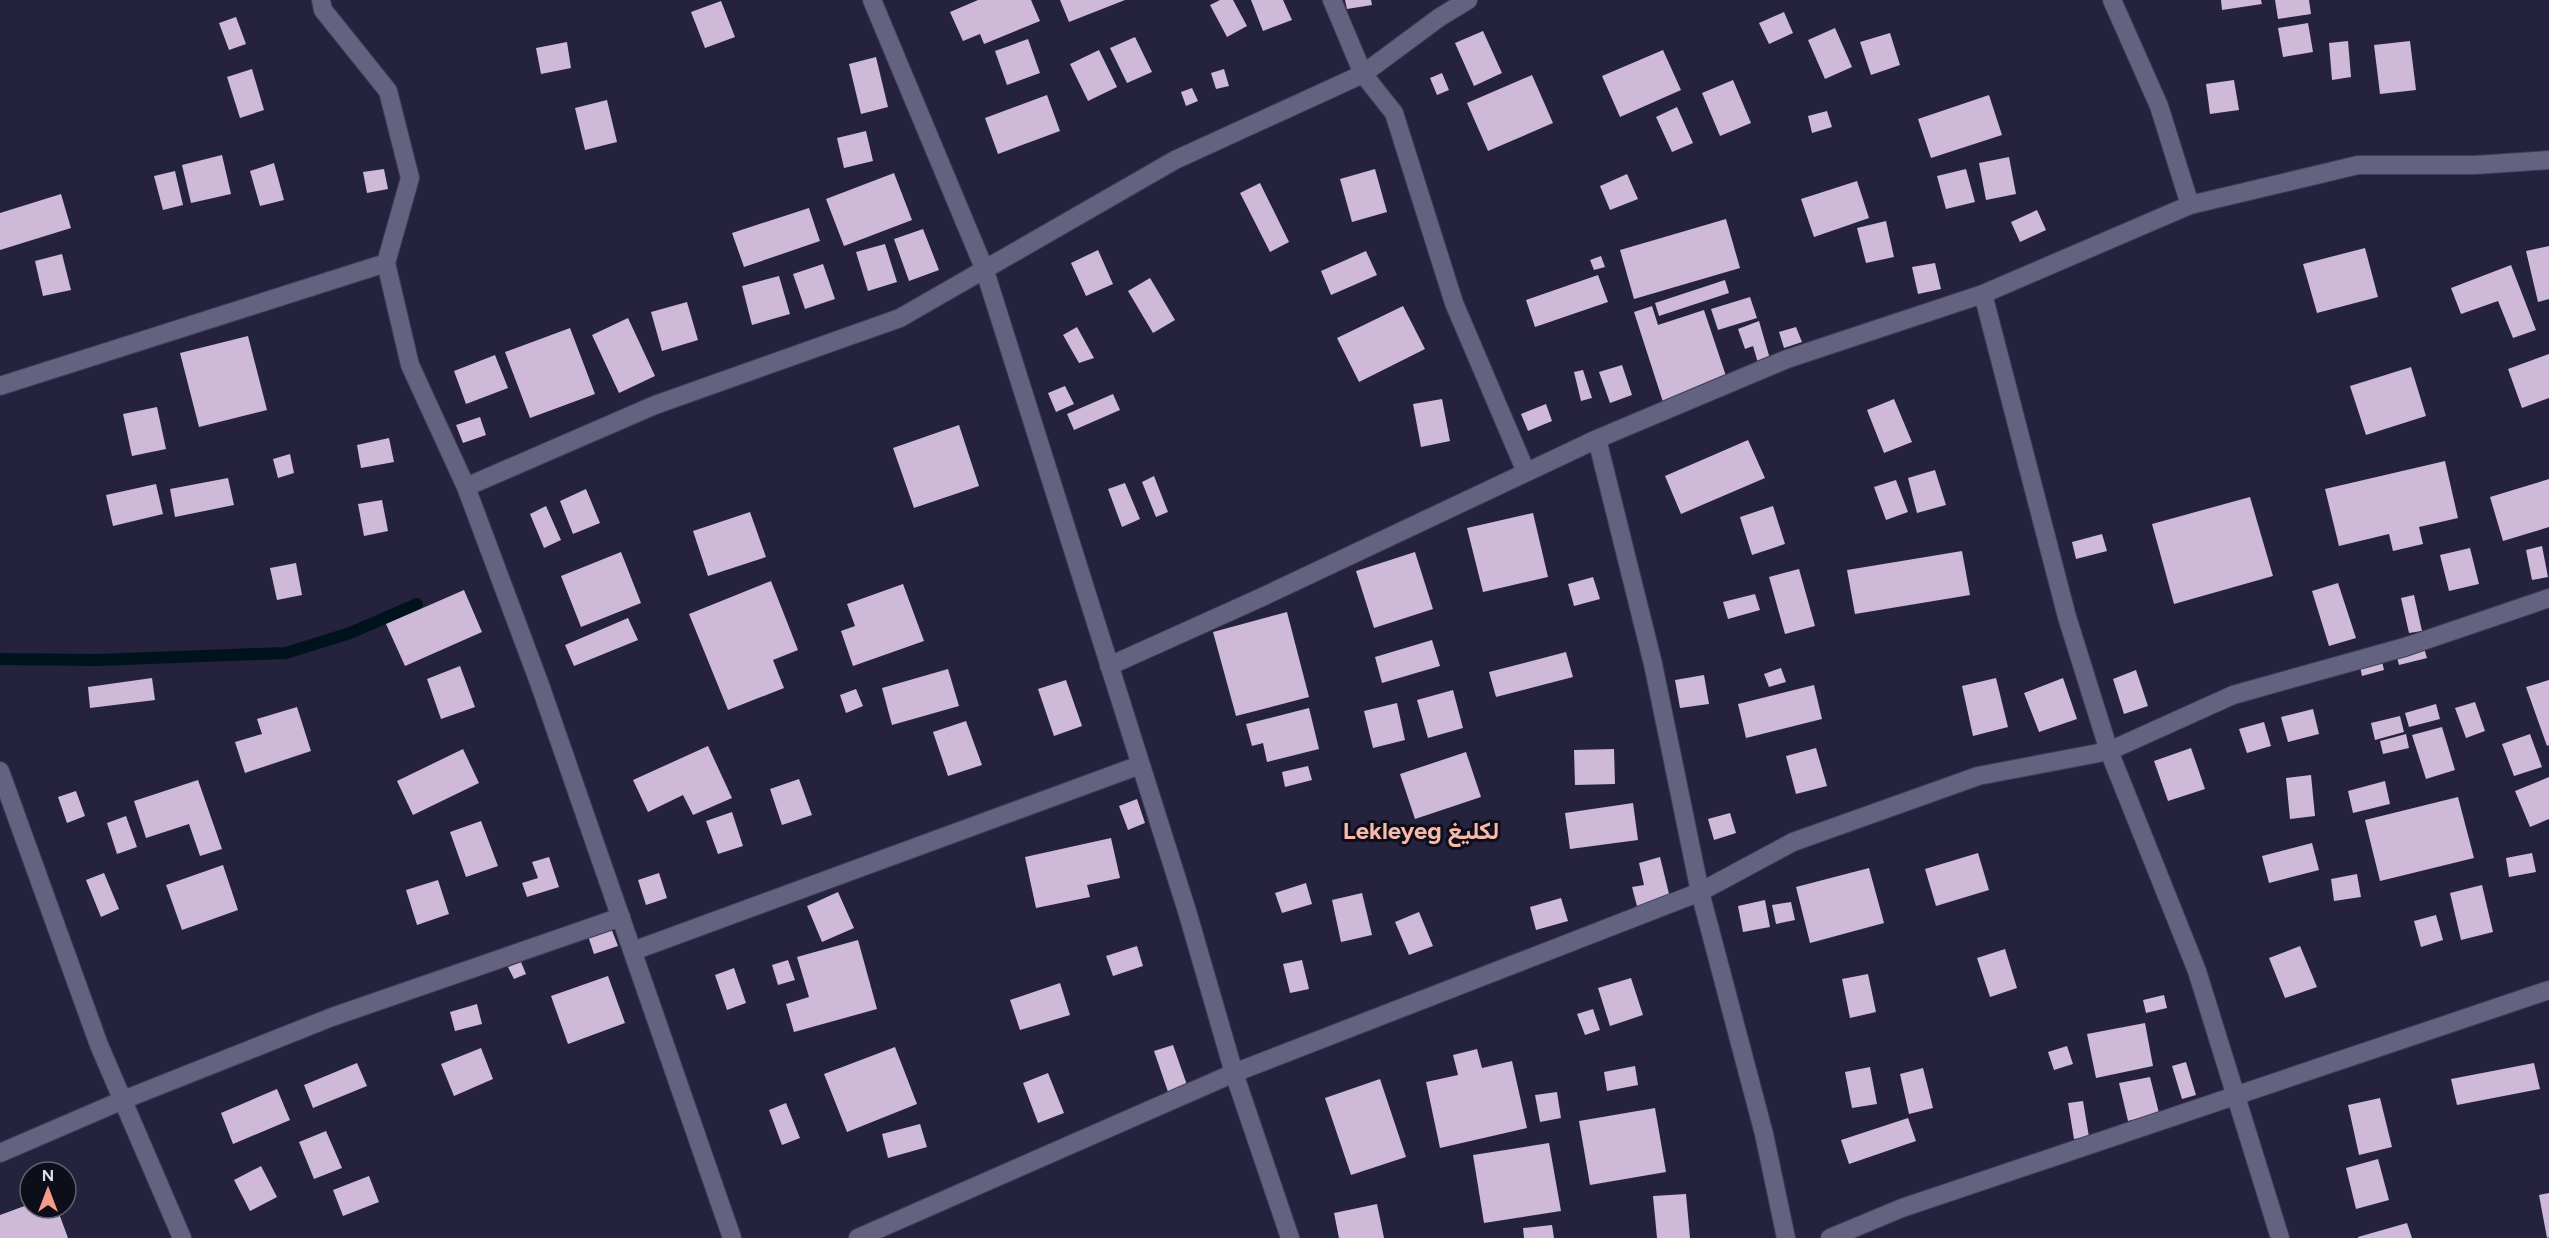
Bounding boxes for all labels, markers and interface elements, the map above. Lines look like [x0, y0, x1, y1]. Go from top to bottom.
district label: Lekleyeg لكليغ [1343, 816, 1499, 848]
north arrow [18, 1160, 78, 1220]
text: N [42, 1166, 54, 1185]

